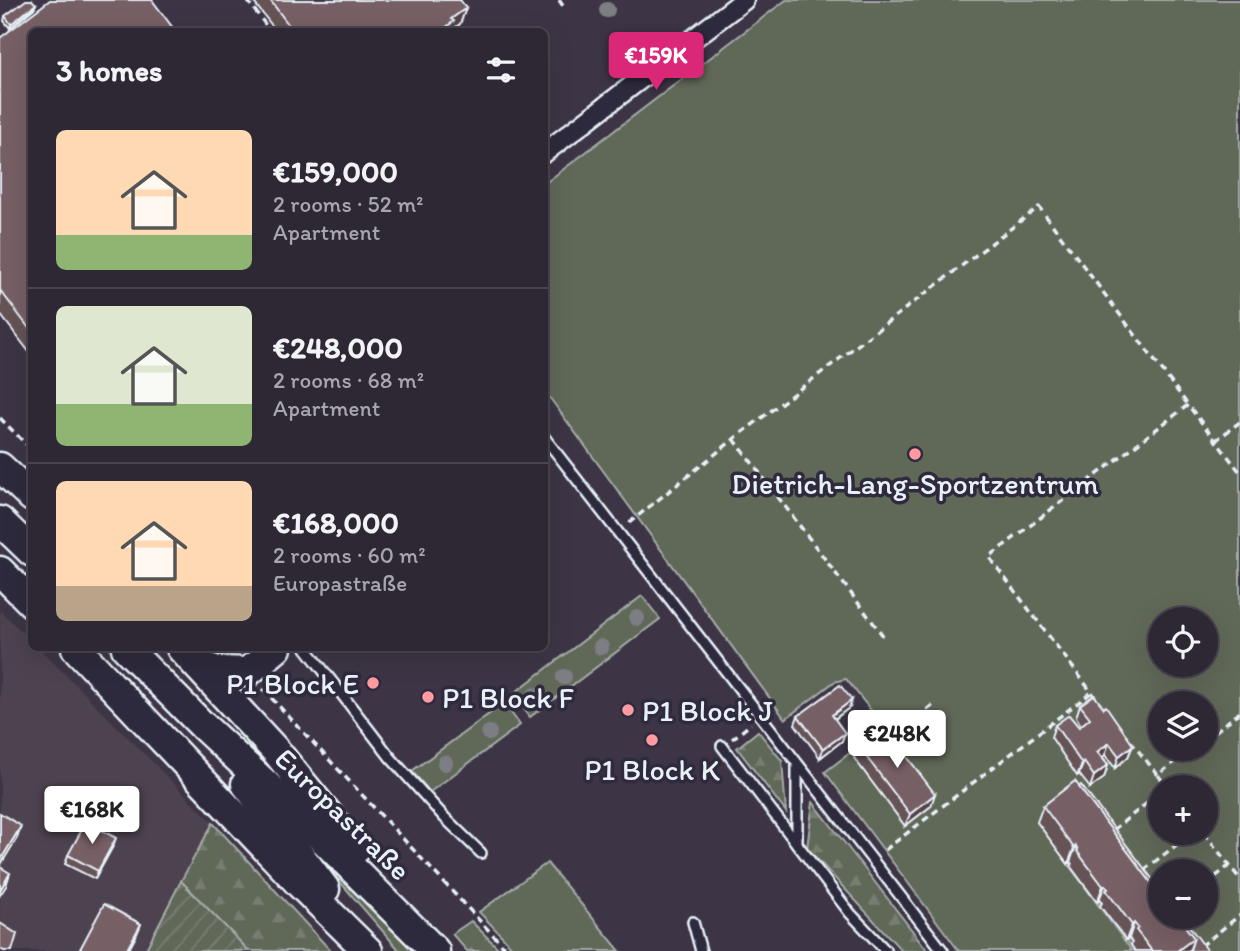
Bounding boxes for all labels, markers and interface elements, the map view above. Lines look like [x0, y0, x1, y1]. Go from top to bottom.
pin: €159K [607, 32, 705, 92]
text: €159K [625, 41, 687, 69]
icon: filters [482, 51, 520, 89]
text: 3 homes [56, 52, 163, 89]
text: €159,000 [273, 153, 398, 190]
icon: home [112, 158, 196, 242]
text: 2 rooms · 52 m² [273, 190, 423, 218]
text: Apartment [273, 218, 380, 246]
text: €248,000 [273, 329, 403, 366]
icon: home [112, 334, 196, 418]
text: 2 rooms · 68 m² [273, 366, 424, 394]
text: Apartment [273, 394, 380, 422]
marker: Dietrich-Lang-Sportzentrum [907, 446, 923, 462]
place label: Dietrich-Lang-Sportzentrum [731, 465, 1099, 502]
text: €168,000 [273, 504, 399, 541]
icon: home [112, 509, 196, 593]
text: 2 rooms · 60 m² [273, 541, 426, 569]
text: Europastraße [273, 569, 407, 597]
map controls [1148, 607, 1218, 929]
button: locate [1148, 607, 1218, 677]
place label: P1 Block E [226, 665, 359, 702]
marker: P1 Block E [365, 675, 381, 691]
place label: P1 Block F [442, 679, 575, 716]
marker: P1 Block F [420, 689, 436, 705]
button: layers [1148, 691, 1218, 761]
place label: P1 Block J [642, 692, 773, 729]
marker: P1 Block J [620, 702, 636, 718]
pin: €248K [848, 710, 946, 770]
text: €248K [864, 719, 930, 747]
marker: P1 Block K [644, 732, 660, 748]
street label: Europastraße [267, 740, 419, 888]
place label: P1 Block K [584, 751, 720, 788]
button: + [1148, 775, 1218, 845]
pin: €168K [43, 786, 141, 846]
text: €168K [60, 795, 124, 823]
button: − [1148, 859, 1218, 929]

